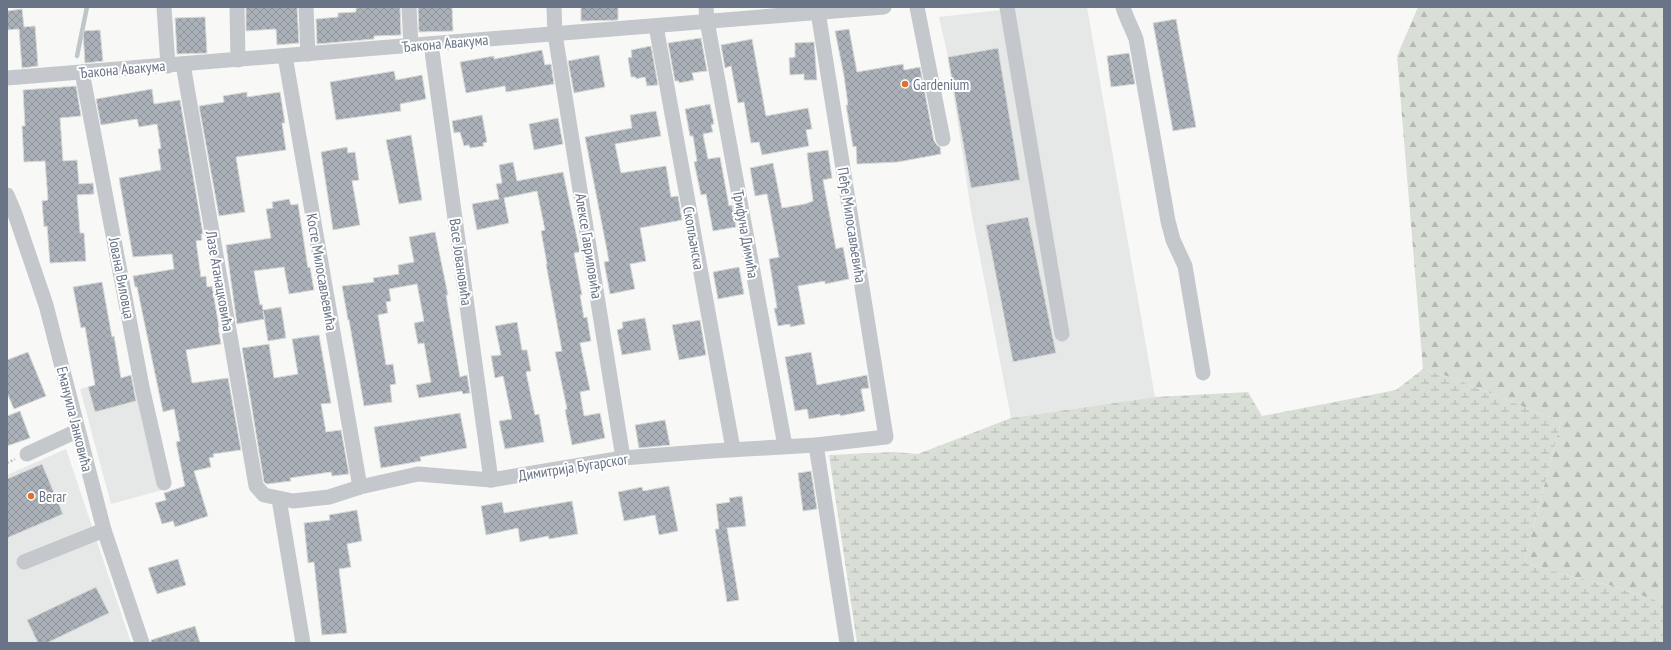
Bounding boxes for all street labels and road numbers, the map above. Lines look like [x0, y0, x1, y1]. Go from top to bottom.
street label: Ђакона Авакума [401, 30, 489, 56]
street label: Ђакона Авакума [78, 56, 166, 82]
street label: Пеђе Милосављевића [834, 166, 870, 284]
street label: Трифуна Димића [729, 188, 763, 280]
street label: Алексе Гавриловића [571, 192, 607, 300]
street label: Скопљанска [679, 205, 709, 271]
street label: Косте Милосављевића [302, 212, 342, 332]
street label: Васе Јовановића [445, 217, 477, 307]
street label: Лазе Атанацковића [202, 228, 238, 333]
street label: Јована Виловца [105, 235, 139, 320]
street label: Емануила Јанковића [53, 364, 97, 474]
street label: Димитрија Бугарског [517, 449, 630, 485]

